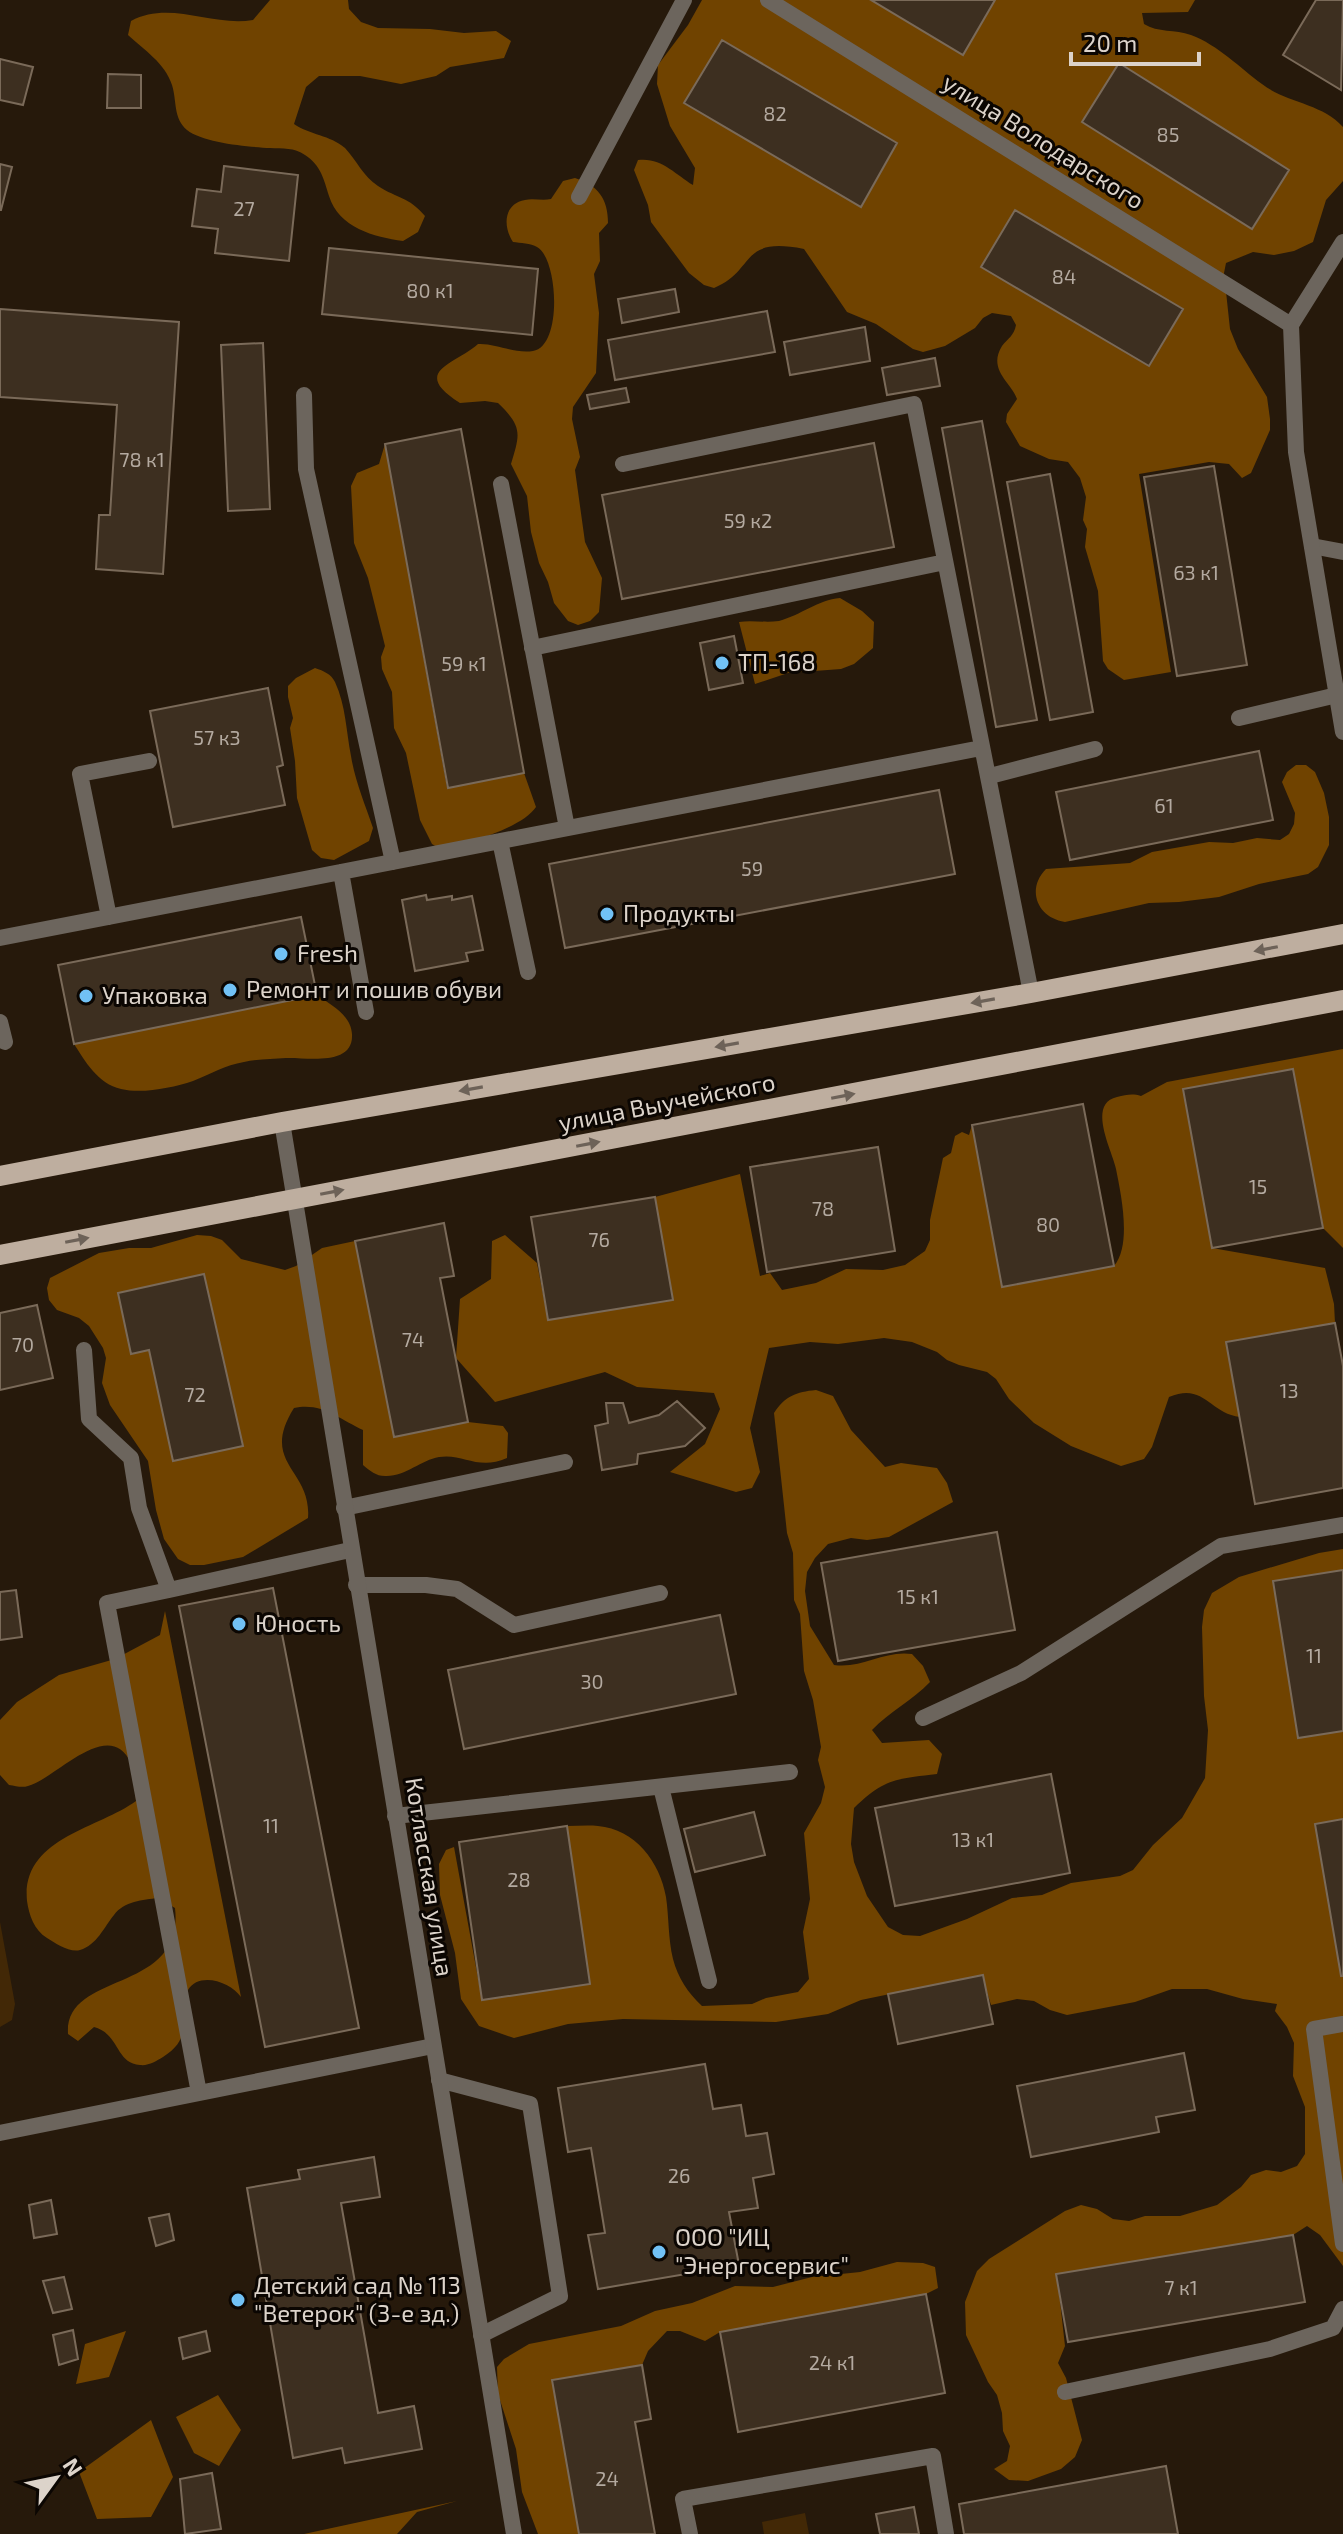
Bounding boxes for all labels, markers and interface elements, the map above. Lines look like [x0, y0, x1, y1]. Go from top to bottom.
scale bar [1071, 16, 1199, 66]
text: 20 m [1083, 28, 1137, 57]
street label: улица Володарского [937, 67, 1150, 215]
house number: 82 [763, 101, 787, 125]
house number: 85 [1157, 122, 1179, 146]
house number: 27 [233, 196, 255, 220]
house number: 84 [1052, 264, 1076, 288]
house number: 80 к1 [406, 278, 454, 302]
house number: 78 к1 [119, 447, 165, 471]
house number: 59 к2 [724, 508, 772, 532]
house number: 63 к1 [1173, 560, 1219, 584]
place label: ТП-168 [738, 647, 816, 676]
house number: 59 к1 [441, 651, 487, 675]
marker: ТП-168 [713, 654, 731, 672]
house number: 57 к3 [193, 725, 241, 749]
house number: 61 [1154, 793, 1174, 817]
house number: 59 [741, 856, 763, 880]
place label: Продукты [623, 898, 735, 928]
marker: Продукты [598, 905, 616, 923]
place label: Fresh [297, 938, 358, 967]
one-way arrow [1254, 943, 1279, 955]
marker: Fresh [272, 945, 290, 963]
place label: Ремонт и пошив обуви [246, 974, 502, 1004]
place label: Упаковка [102, 980, 208, 1009]
marker: Ремонт и пошив обуви [221, 981, 239, 999]
marker: Упаковка [77, 987, 95, 1005]
one-way arrow [970, 996, 995, 1008]
one-way arrow [714, 1040, 739, 1052]
street label: улица Выучейского [556, 1066, 778, 1138]
one-way arrow [458, 1084, 483, 1096]
one-way arrow [831, 1089, 856, 1101]
one-way arrow [575, 1137, 600, 1150]
house number: 15 [1249, 1174, 1267, 1198]
one-way arrow [320, 1186, 345, 1198]
house number: 78 [812, 1196, 834, 1220]
house number: 80 [1036, 1212, 1060, 1236]
house number: 76 [588, 1227, 610, 1251]
one-way arrow [64, 1234, 89, 1246]
house number: 74 [402, 1327, 424, 1351]
house number: 70 [12, 1332, 34, 1356]
house number: 13 [1279, 1378, 1299, 1402]
house number: 72 [184, 1382, 206, 1406]
house number: 15 к1 [897, 1584, 939, 1608]
place label: Юность [255, 1608, 341, 1637]
marker: Юность [230, 1615, 248, 1633]
house number: 11 [1306, 1643, 1322, 1667]
house number: 30 [580, 1669, 604, 1693]
street label: Котласская улица [399, 1775, 461, 1979]
house number: 11 [263, 1813, 279, 1837]
house number: 13 к1 [952, 1827, 994, 1851]
house number: 28 [507, 1867, 531, 1891]
house number: 26 [668, 2163, 690, 2187]
place label: ООО "ИЦ "Энергосервис" [675, 2222, 849, 2279]
marker: ООО "ИЦ "Энергосервис" [650, 2243, 668, 2261]
place label: Детский сад № 113 "Ветерок" (3-е зд.) [254, 2270, 461, 2327]
house number: 7 к1 [1164, 2275, 1198, 2299]
marker: Детский сад № 113 "Ветерок" (3-е зд.) [229, 2291, 247, 2309]
house number: 24 к1 [809, 2350, 855, 2374]
north arrow [16, 2438, 96, 2518]
text: N [58, 2453, 89, 2480]
house number: 24 [595, 2466, 619, 2490]

